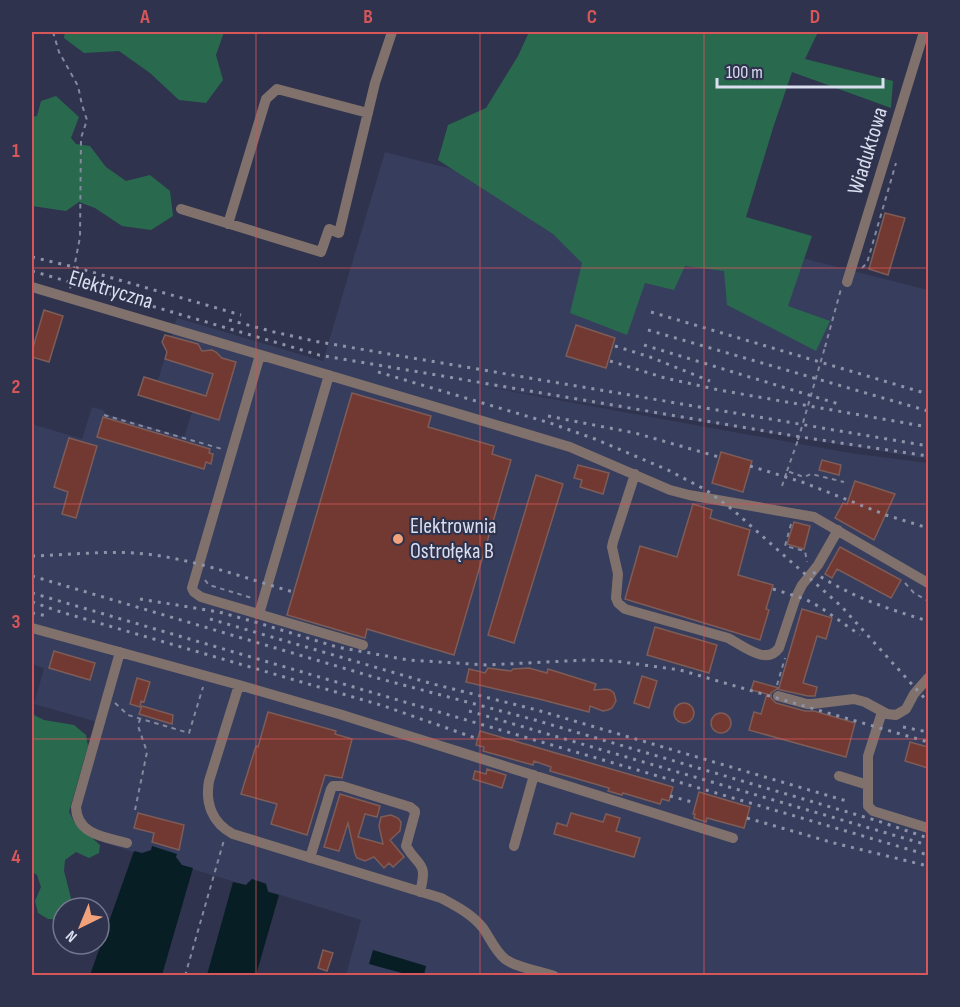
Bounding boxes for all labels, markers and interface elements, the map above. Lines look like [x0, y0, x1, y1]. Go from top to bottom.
text: A [139, 5, 150, 29]
text: B [363, 5, 373, 29]
text: C [587, 5, 597, 29]
text: D [810, 5, 820, 29]
scale bar [717, 51, 884, 89]
text: 100 m [726, 62, 763, 83]
street label: Wiaduktowa [842, 104, 894, 198]
text: 1 [12, 139, 20, 163]
street label: Elektryczna [66, 264, 156, 316]
text: 2 [12, 375, 20, 399]
place label: Elektrownia Ostrołęka B [410, 513, 496, 565]
marker: Elektrownia Ostrołęka B [391, 532, 405, 546]
text: 3 [12, 610, 21, 634]
text: 4 [11, 845, 21, 869]
north arrow [51, 896, 111, 956]
text: N [62, 926, 81, 946]

